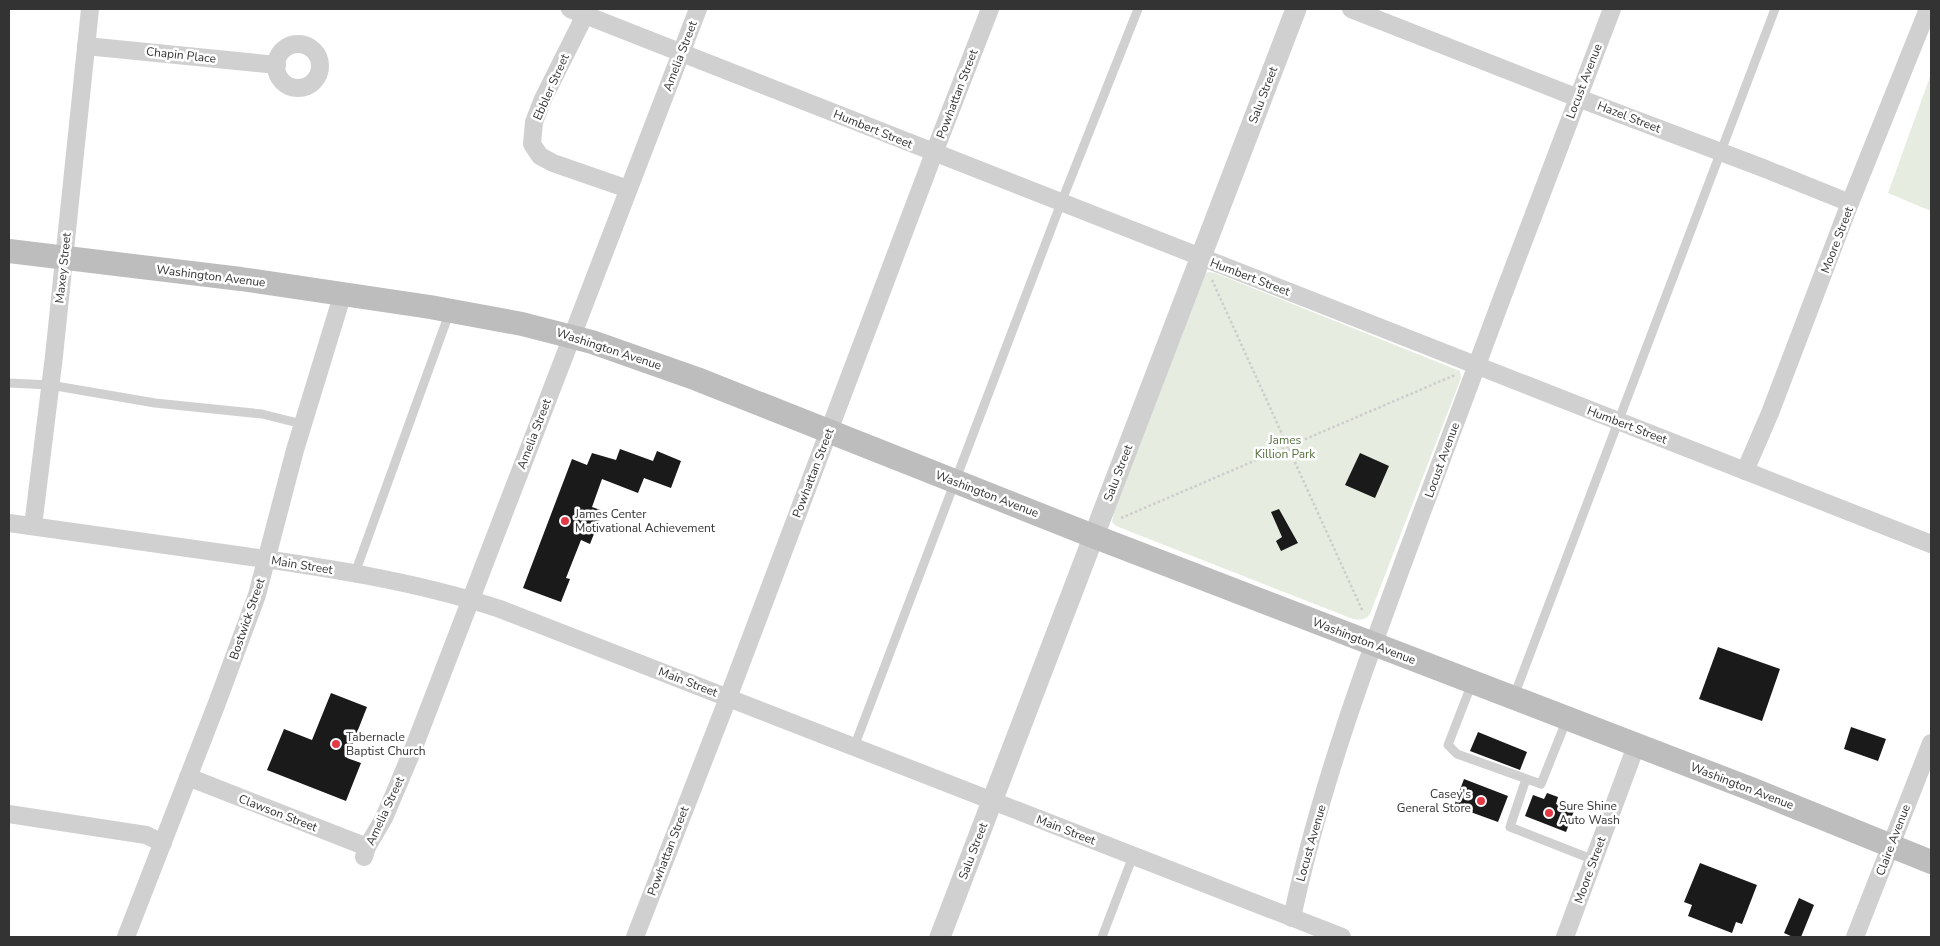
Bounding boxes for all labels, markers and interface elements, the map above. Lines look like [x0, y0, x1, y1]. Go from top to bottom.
street label: Amelia Street [659, 18, 701, 93]
street label: Locust Avenue [1562, 41, 1606, 121]
street label: Chapin Place [145, 43, 217, 67]
street label: Powhattan Street [933, 46, 982, 141]
street label: Ebbler Street [529, 51, 573, 123]
street label: Salu Street [1245, 63, 1281, 126]
street label: Hazel Street [1595, 98, 1664, 137]
street label: Humbert Street [831, 106, 916, 152]
street label: Moore Street [1817, 204, 1857, 276]
street label: Maxey Street [51, 231, 75, 304]
street label: Humbert Street [1208, 254, 1293, 300]
street label: Washington Avenue [156, 261, 266, 291]
street label: Washington Avenue [554, 324, 664, 374]
street label: Amelia Street [513, 396, 555, 471]
street label: Humbert Street [1585, 402, 1670, 448]
street label: Locust Avenue [1421, 420, 1463, 500]
street label: Powhattan Street [789, 425, 838, 520]
park label: James Killion Park [1255, 432, 1316, 462]
street label: Salu Street [1100, 441, 1136, 504]
street label: Washington Avenue [933, 467, 1041, 521]
place label: James Center Motivational Achievement [574, 506, 716, 536]
marker: James Center Motivational Achievement [559, 515, 571, 527]
street label: Main Street [270, 552, 335, 578]
street label: Bostwick Street [226, 575, 269, 662]
street label: Washington Avenue [1310, 614, 1418, 668]
street label: Main Street [656, 663, 721, 701]
place label: Tabernacle Baptist Church [346, 729, 426, 759]
marker: Tabernacle Baptist Church [330, 738, 342, 750]
street label: Washington Avenue [1688, 759, 1796, 813]
street label: Amelia Street [362, 773, 408, 848]
place label: Casey's General Store [1397, 786, 1471, 816]
street label: Clawson Street [236, 791, 320, 836]
marker: Casey's General Store [1475, 795, 1487, 807]
place label: Sure Shine Auto Wash [1559, 798, 1620, 828]
street label: Claire Avenue [1872, 802, 1914, 878]
street label: Powhattan Street [644, 803, 693, 898]
street label: Locust Avenue [1292, 803, 1330, 883]
marker: Sure Shine Auto Wash [1543, 807, 1555, 819]
street label: Main Street [1034, 811, 1099, 849]
street label: Salu Street [955, 819, 991, 882]
street label: Moore Street [1571, 834, 1610, 906]

